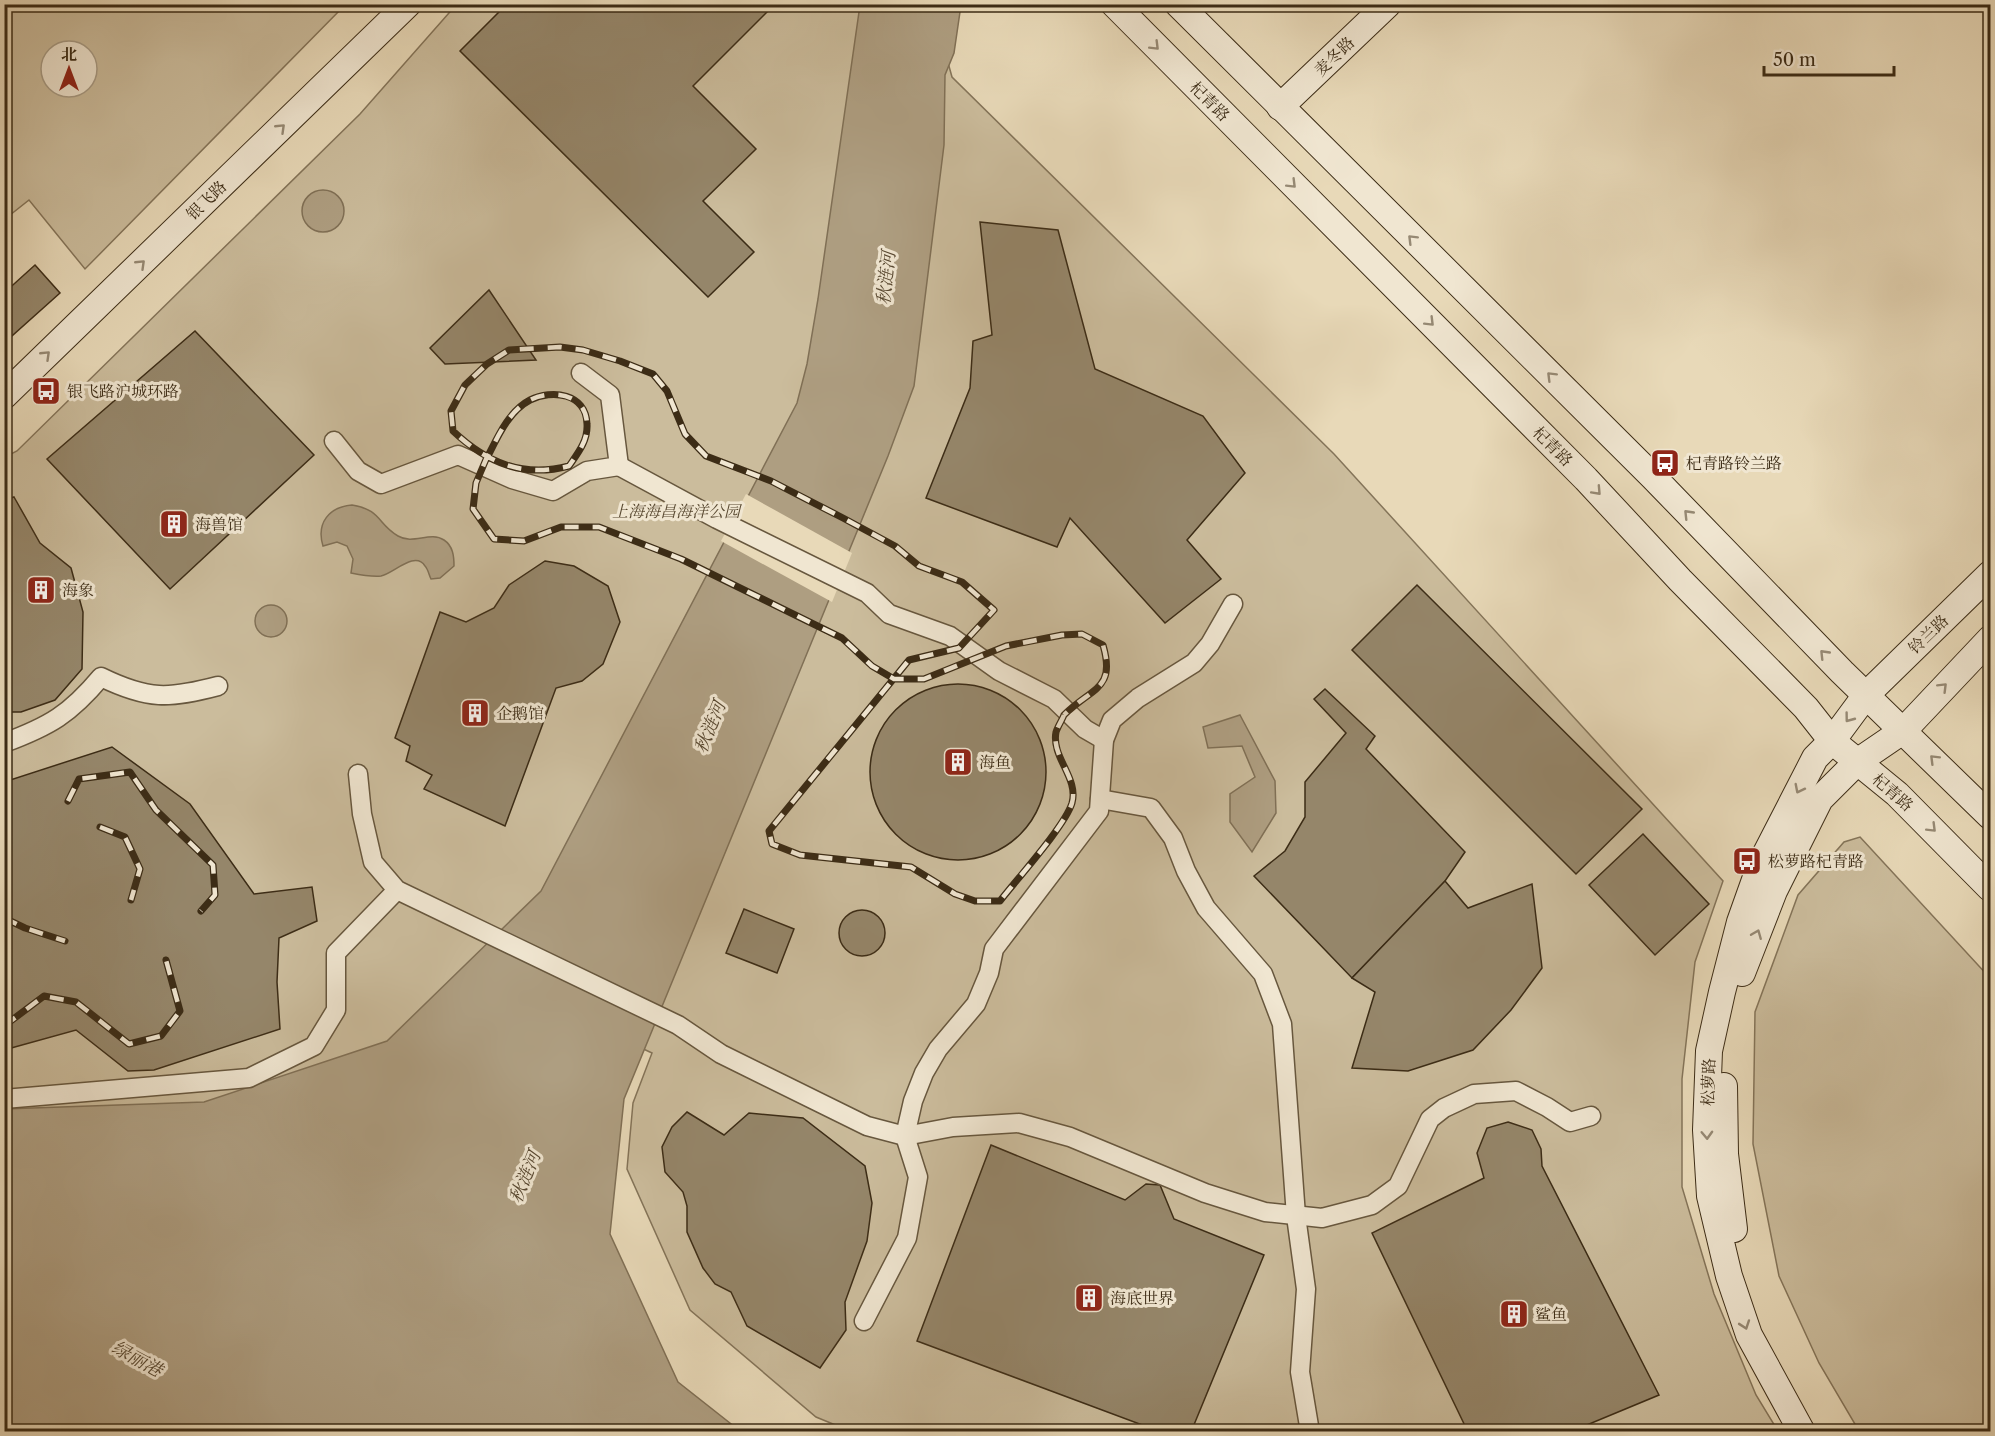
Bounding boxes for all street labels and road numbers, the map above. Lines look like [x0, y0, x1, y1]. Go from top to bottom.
street label: 麦冬路 [1310, 32, 1358, 80]
street label: 杞青路 [1186, 77, 1234, 125]
street label: 银飞路 [182, 176, 230, 224]
street label: 杞青路 [1529, 422, 1577, 470]
street label: 铃兰路 [1904, 610, 1952, 658]
street label: 杞青路 [1868, 769, 1918, 815]
street label: 松萝路 [1697, 1058, 1719, 1106]

